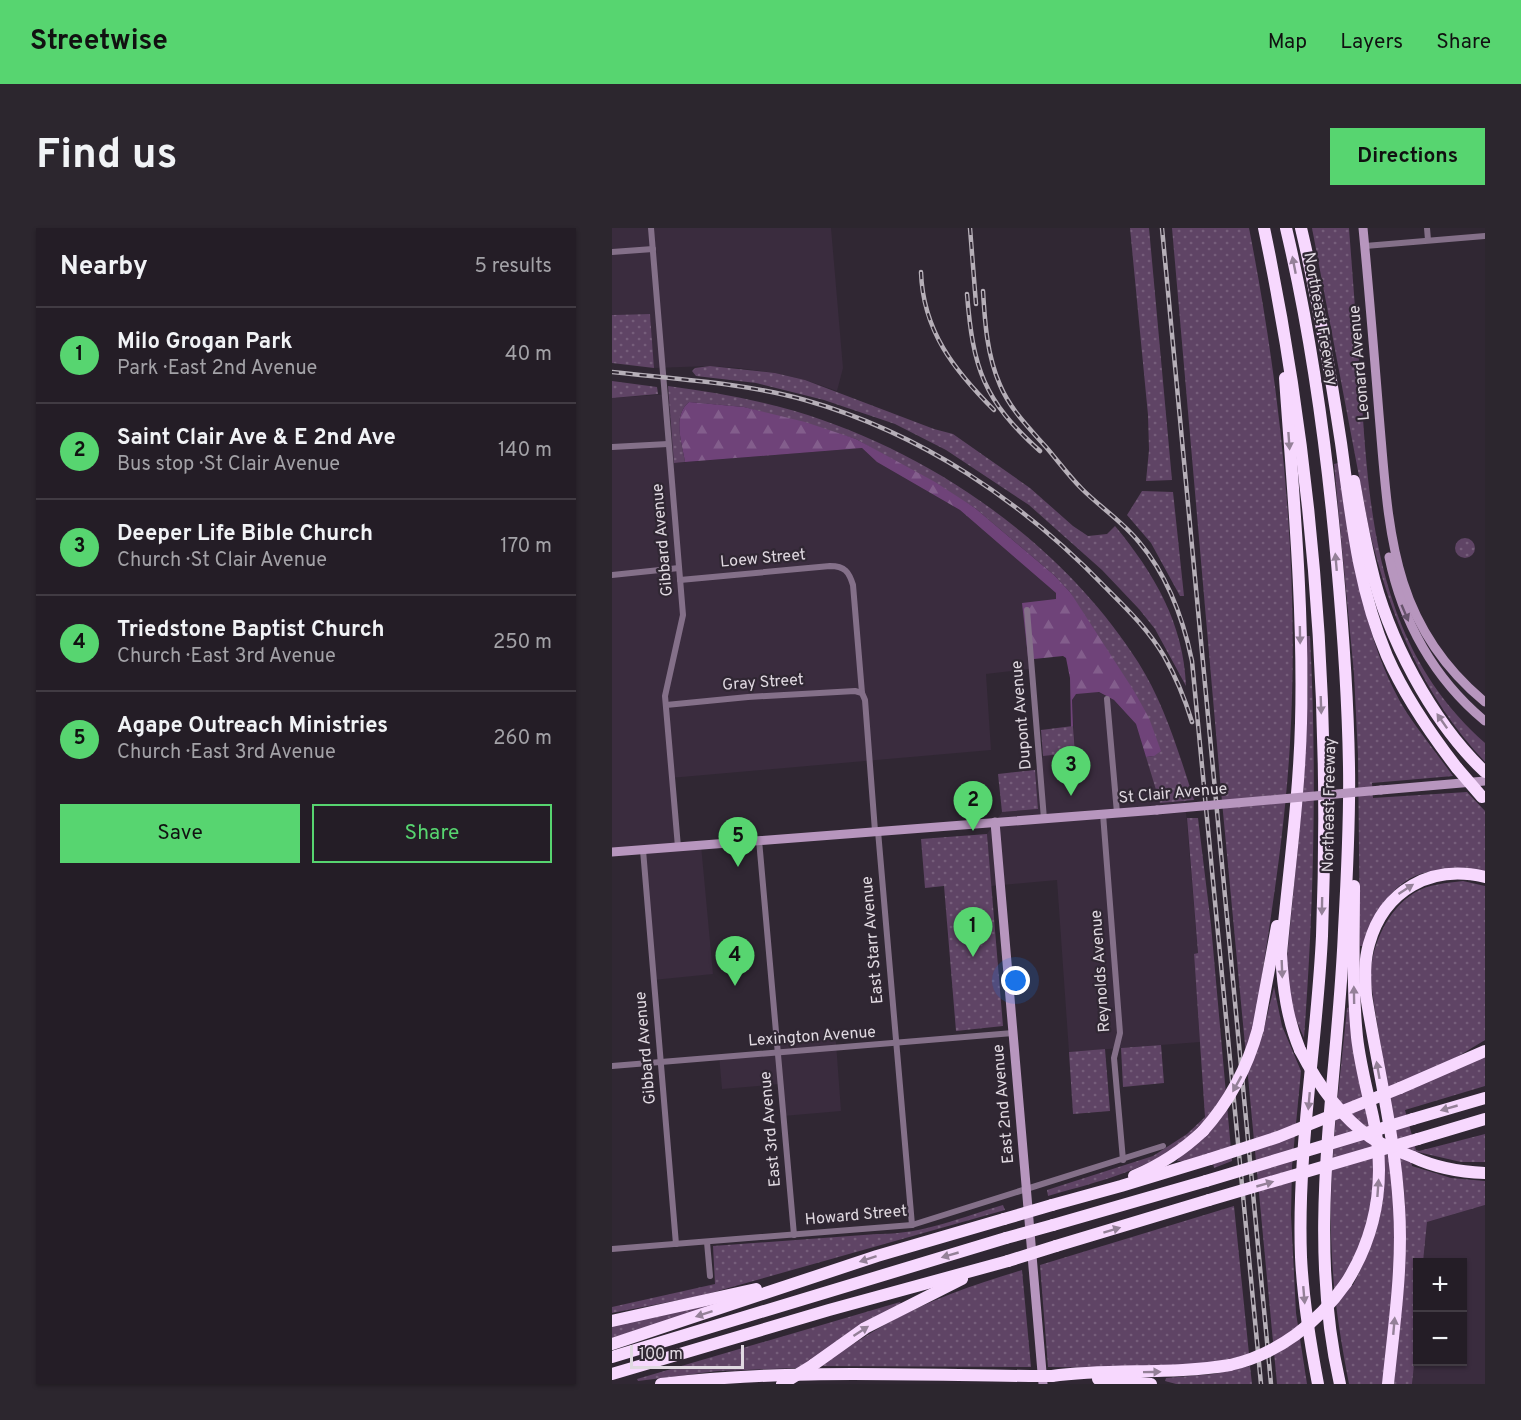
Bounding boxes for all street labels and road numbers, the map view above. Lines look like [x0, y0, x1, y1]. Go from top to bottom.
street label: Northeast Freeway [1298, 251, 1342, 387]
street label: Leonard Avenue [1345, 304, 1375, 422]
street label: Gibbard Avenue [648, 483, 678, 597]
street label: Loew Street [719, 545, 807, 573]
street label: Dupont Avenue [1007, 660, 1037, 770]
street label: Gray Street [722, 670, 804, 696]
street label: Northeast Freeway [1319, 737, 1341, 873]
street label: St Clair Avenue [1118, 779, 1228, 809]
street label: East Starr Avenue [857, 875, 889, 1005]
street label: Reynolds Avenue [1087, 909, 1115, 1033]
street label: Gibbard Avenue [631, 991, 661, 1105]
street label: Lexington Avenue [747, 1023, 877, 1051]
street label: East 2nd Avenue [989, 1043, 1019, 1165]
street label: East 3rd Avenue [756, 1070, 786, 1188]
street label: Howard Street [804, 1202, 908, 1230]

